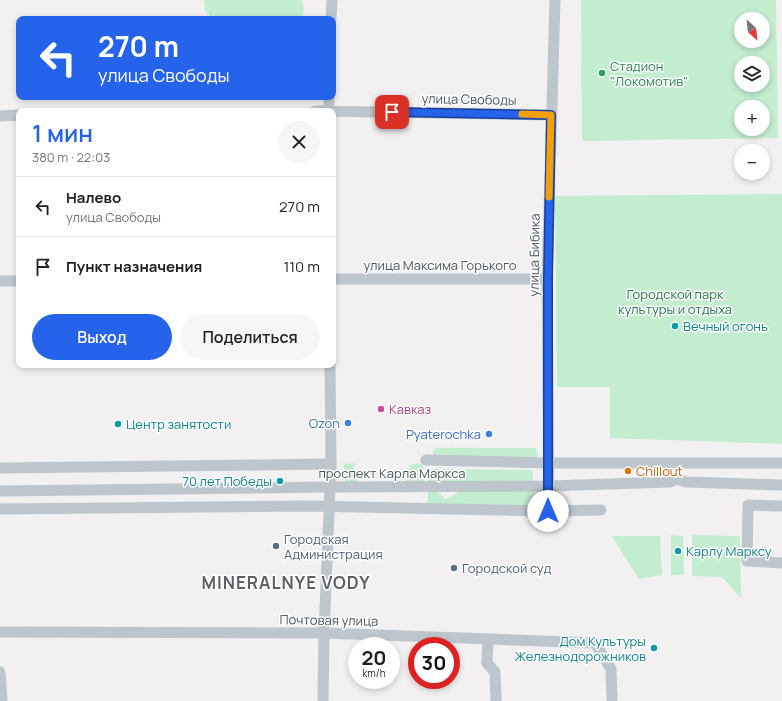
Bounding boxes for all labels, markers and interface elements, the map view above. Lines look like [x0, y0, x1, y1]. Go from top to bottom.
north arrow [734, 12, 770, 48]
map controls [734, 12, 770, 180]
text: 270 m [98, 27, 179, 65]
icon: left [32, 32, 84, 84]
button: layers [734, 56, 770, 92]
place label: Стадион "Локомотив" [610, 57, 688, 90]
text: улица Свободы [98, 63, 230, 87]
marker: Стадион "Локомотив" [597, 68, 607, 78]
street label: улица Свободы [421, 89, 517, 109]
pin [375, 95, 409, 129]
button: + [734, 100, 770, 136]
icon: arrive [381, 101, 403, 123]
text: 1 мин [32, 116, 93, 149]
button: close [278, 121, 320, 163]
button: − [734, 144, 770, 180]
text: 380 m · 22:03 [32, 148, 110, 166]
text: Налево [66, 187, 121, 208]
icon: left [32, 196, 54, 218]
text: 270 m [279, 196, 320, 217]
text: улица Свободы [66, 208, 161, 226]
street label: улица Бибика [524, 213, 544, 297]
icon: arrive [32, 256, 54, 278]
text: Пункт назначения [66, 256, 202, 277]
text: 110 m [283, 256, 320, 277]
street label: улица Максима Горького [364, 256, 517, 274]
park label: Городской парк культуры и отдыха [618, 285, 732, 318]
button: Выход [32, 314, 172, 360]
button: Поделиться [180, 314, 320, 360]
place label: Вечный огонь [683, 317, 768, 335]
marker: Вечный огонь [670, 321, 680, 331]
place label: Кавказ [389, 400, 432, 418]
marker: Кавказ [376, 404, 386, 414]
place label: Ozon [309, 414, 340, 432]
place label: Центр занятости [126, 415, 231, 433]
marker: Ozon [343, 418, 353, 428]
marker: Центр занятости [113, 419, 123, 429]
place label: Pyaterochka [406, 425, 481, 443]
marker: Pyaterochka [484, 429, 494, 439]
place label: Chillout [636, 462, 683, 480]
street label: проспект Карла Маркса [318, 464, 466, 482]
marker: Chillout [623, 466, 633, 476]
place label: 70 лет Победы [182, 472, 272, 490]
marker: 70 лет Победы [275, 476, 285, 486]
position arrow [527, 490, 569, 532]
place label: Городская Администрация [284, 530, 383, 563]
marker: Городская Администрация [271, 541, 281, 551]
place label: Карлу Марксу [686, 542, 772, 560]
marker: Карлу Марксу [673, 546, 683, 556]
place label: Городской суд [462, 559, 551, 577]
marker: Городской суд [449, 563, 459, 573]
district label: MINERALNYE VODY [201, 571, 371, 594]
street label: Почтовая улица [280, 610, 378, 630]
place label: Дом Культуры Железнодорожников [515, 632, 646, 665]
speed limit sign: 30 [408, 637, 460, 689]
marker: Дом Культуры Железнодорожников [649, 643, 659, 653]
text: 20 [361, 644, 387, 671]
text: km/h [362, 666, 386, 680]

